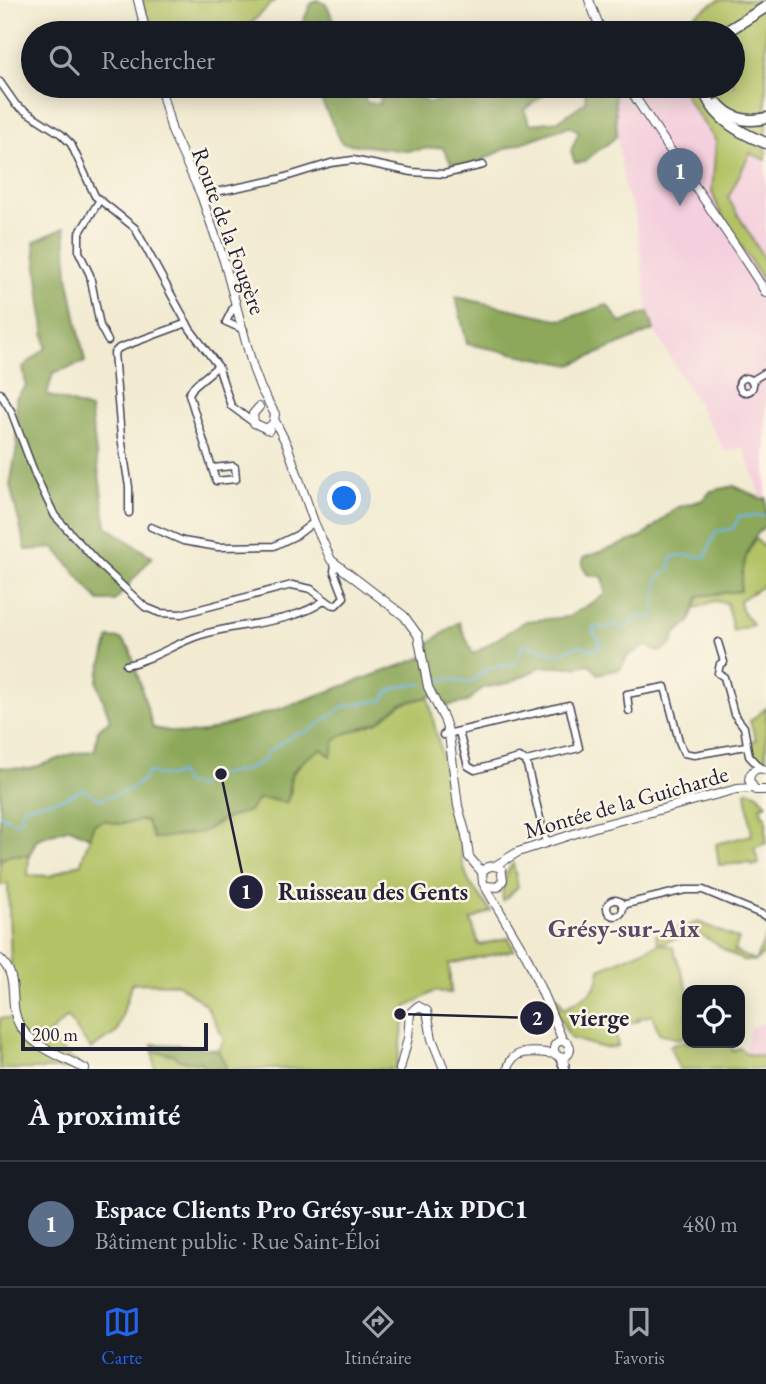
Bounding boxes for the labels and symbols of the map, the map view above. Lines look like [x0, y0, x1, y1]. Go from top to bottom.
street label: Route de la Fougère [185, 143, 273, 319]
pin: 1 [657, 148, 703, 206]
your location [327, 481, 361, 515]
street label: Montée de la Guicharde [520, 758, 732, 846]
callout: Ruisseau des Gents [229, 870, 482, 915]
text: Ruisseau des Gents [278, 876, 468, 907]
text: 1 [240, 878, 252, 905]
district label: Grésy-sur-Aix [548, 911, 700, 945]
callout: vierge [519, 995, 643, 1040]
text: vierge [569, 1002, 629, 1034]
text: 2 [531, 1004, 543, 1031]
scale bar [21, 1020, 208, 1052]

